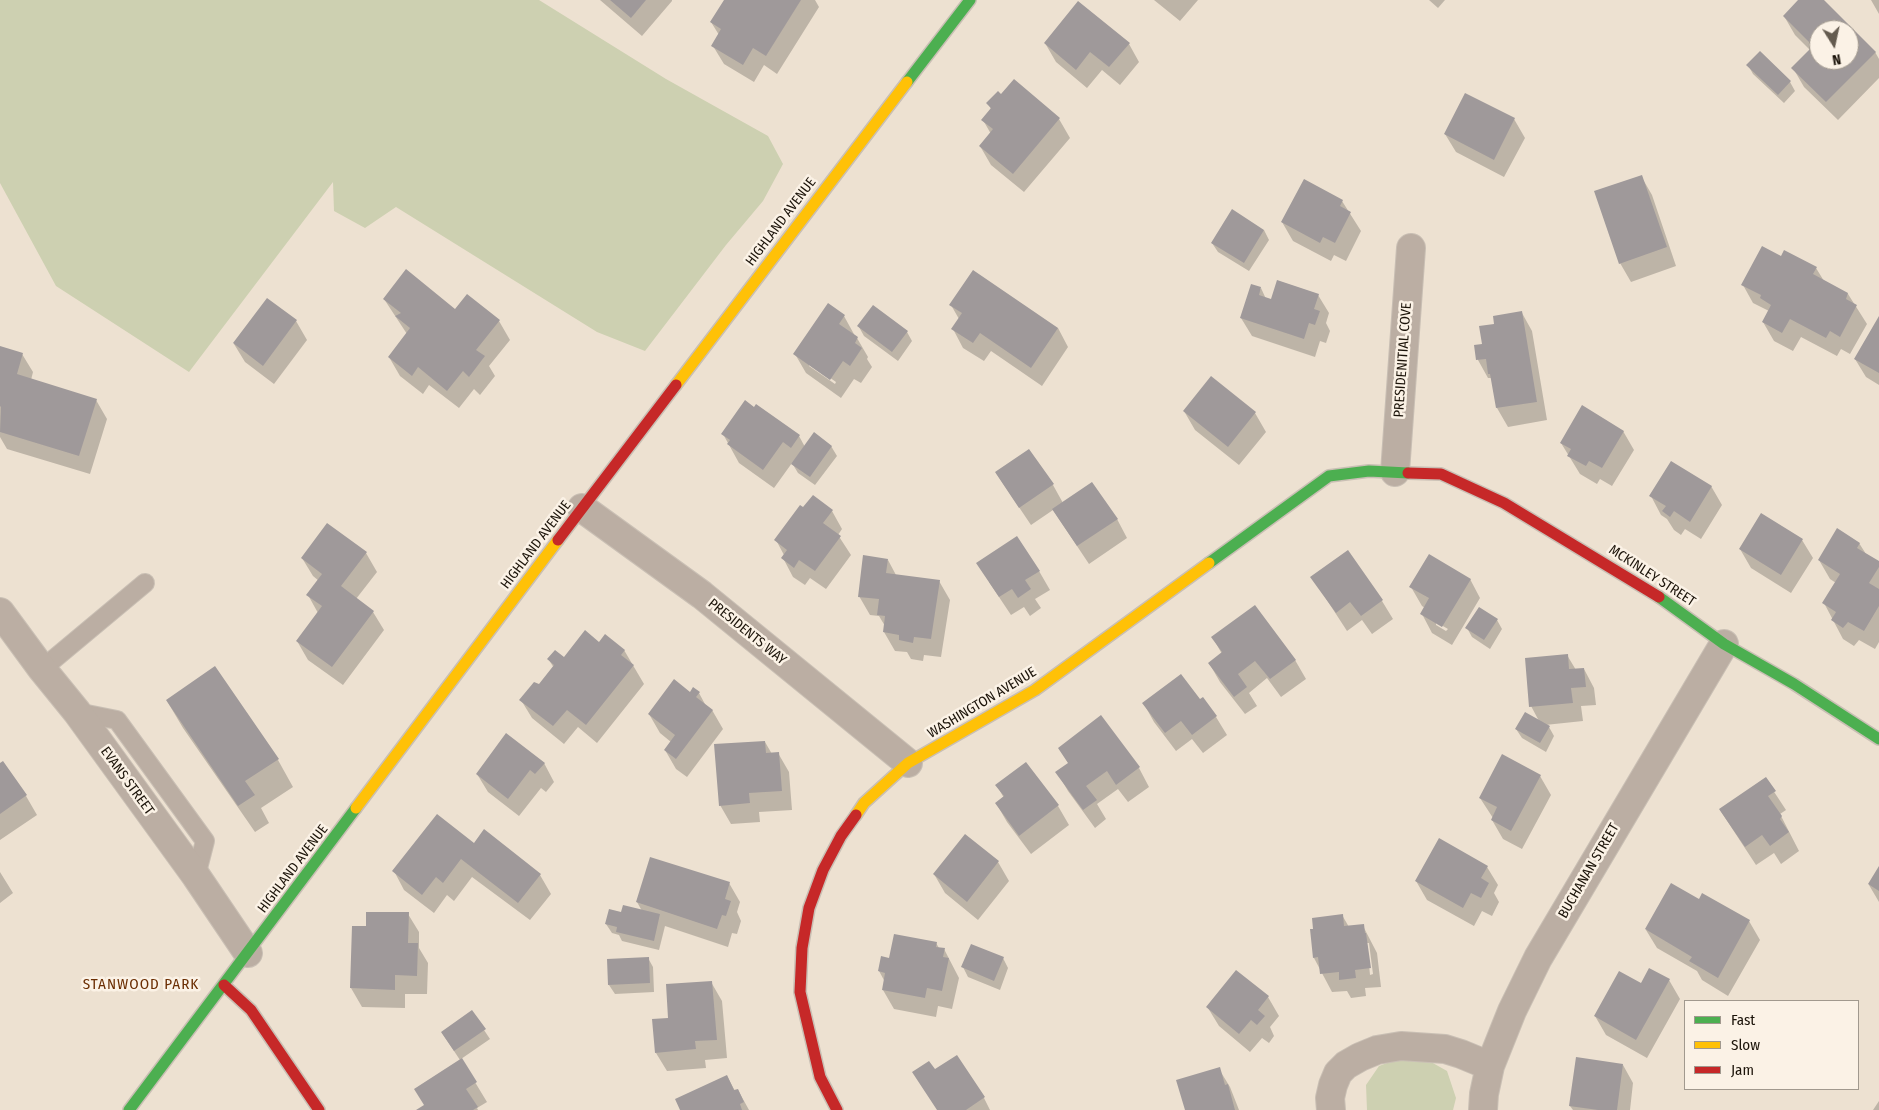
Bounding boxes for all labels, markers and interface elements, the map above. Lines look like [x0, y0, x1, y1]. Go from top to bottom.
north arrow [1809, 20, 1859, 70]
text: N [1831, 50, 1842, 68]
street label: HIGHLAND AVENUE [742, 174, 820, 270]
street label: PRESIDENITIAL COVE [1391, 302, 1415, 418]
street label: HIGHLAND AVENUE [497, 497, 575, 593]
street label: MCKINLEY STREET [1606, 542, 1698, 610]
street label: PRESIDENTS WAY [705, 595, 789, 669]
street label: WASHINGTON AVENUE [925, 664, 1039, 742]
street label: EVANS STREET [97, 744, 157, 818]
street label: HIGHLAND AVENUE [254, 821, 332, 917]
street label: BUCHANAN STREET [1555, 821, 1623, 921]
district label: STANWOOD PARK [81, 976, 201, 994]
legend [1684, 1000, 1859, 1090]
text: Fast [1731, 1011, 1755, 1029]
text: Slow [1731, 1036, 1760, 1054]
text: Jam [1731, 1061, 1754, 1079]

